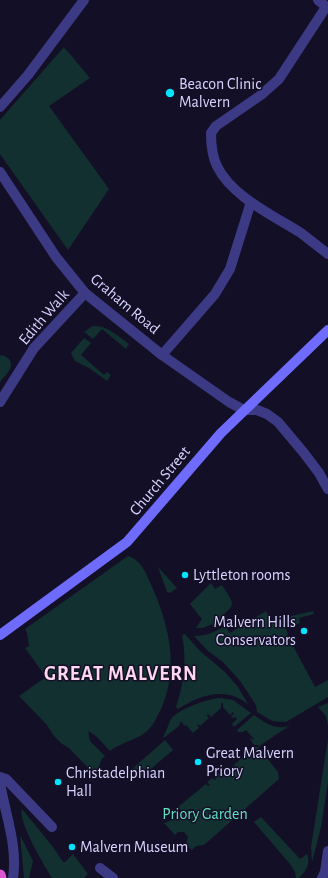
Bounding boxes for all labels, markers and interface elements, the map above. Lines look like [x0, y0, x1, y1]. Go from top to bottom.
place label: Beacon Clinic Malvern [179, 74, 261, 112]
marker: Beacon Clinic Malvern [164, 87, 176, 99]
street label: Graham Road [86, 269, 164, 339]
street label: Edith Walk [15, 285, 73, 349]
street label: Church Street [125, 442, 195, 520]
place label: Lyttleton rooms [193, 565, 291, 585]
marker: Lyttleton rooms [180, 570, 190, 580]
place label: Malvern Hills Conservators [214, 612, 296, 650]
marker: Malvern Hills Conservators [299, 626, 309, 636]
district label: GREAT MALVERN [44, 662, 198, 686]
place label: Great Malvern Priory [206, 743, 294, 781]
marker: Great Malvern Priory [193, 757, 203, 767]
place label: Christadelphian Hall [66, 763, 165, 801]
marker: Christadelphian Hall [53, 777, 63, 787]
park label: Priory Garden [162, 804, 248, 824]
place label: Malvern Museum [80, 837, 188, 857]
marker: Malvern Museum [67, 842, 77, 852]

